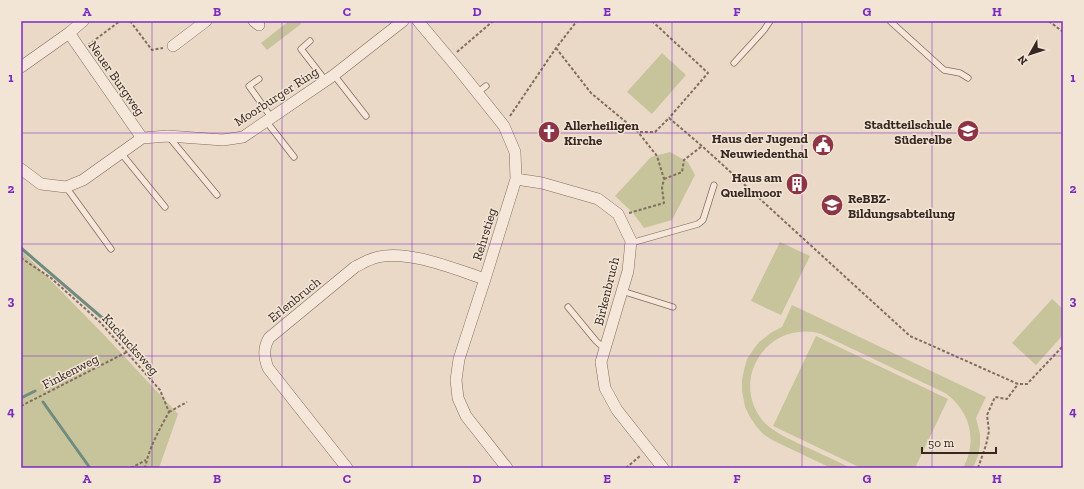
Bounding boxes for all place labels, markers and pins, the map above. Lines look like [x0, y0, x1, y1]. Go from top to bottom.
place label: Stadtteilschule Süderelbe [864, 117, 953, 147]
place label: Allerheiligen Kirche [564, 118, 639, 148]
school or university icon: Stadtteilschule Süderelbe [955, 118, 981, 144]
church icon: Allerheiligen Kirche [536, 119, 562, 145]
place label: Haus der Jugend Neuwiedenthal [712, 131, 809, 161]
public building icon: Haus der Jugend Neuwiedenthal [810, 132, 836, 158]
place label: Haus am Quellmoor [721, 170, 783, 200]
building icon: Haus am Quellmoor [784, 171, 810, 197]
place label: ReBBZ- Bildungsabteilung [848, 191, 956, 221]
school or university icon: ReBBZ- Bildungsabteilung [819, 192, 845, 218]

